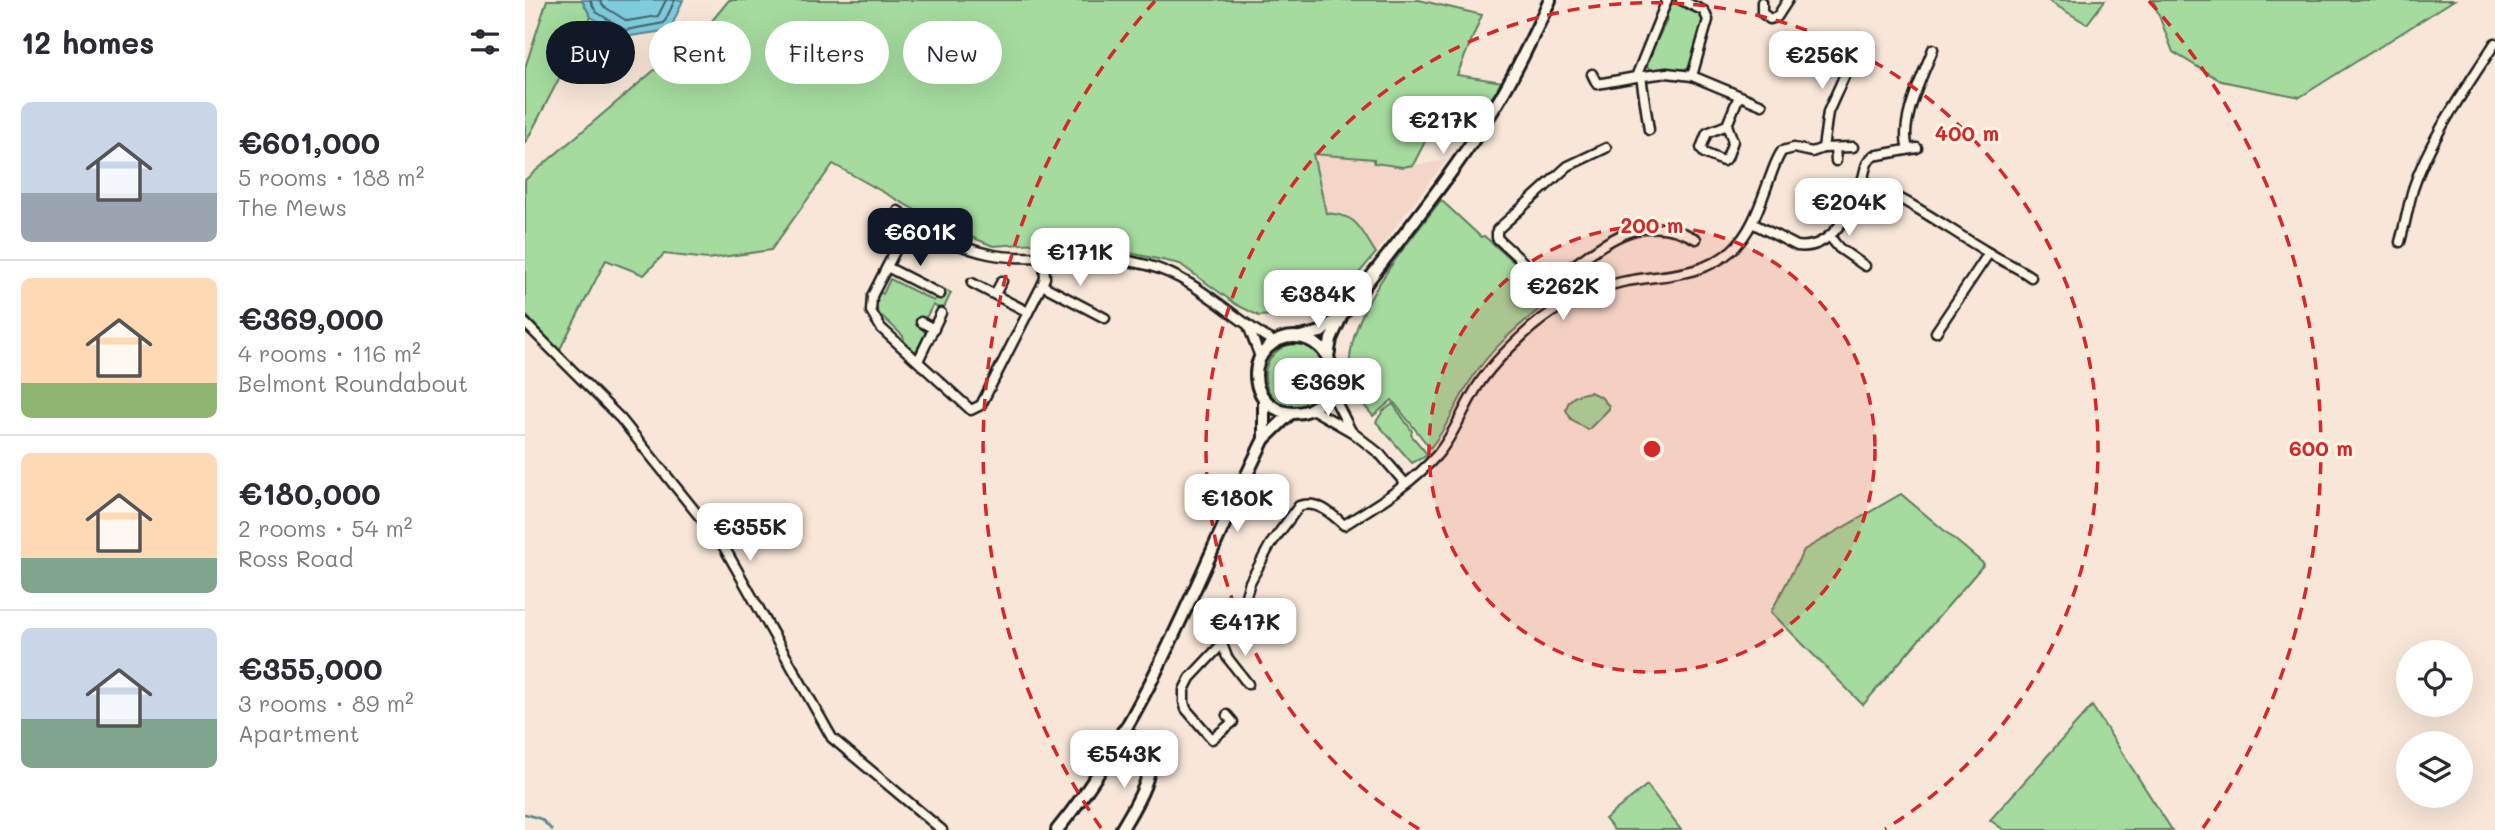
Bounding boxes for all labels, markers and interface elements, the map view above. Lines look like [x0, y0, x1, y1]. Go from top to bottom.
chip: Buy [546, 21, 635, 84]
chip: Rent [649, 21, 751, 84]
chip: Filters [765, 21, 889, 84]
chip: New [903, 21, 1002, 84]
text: 12 homes [21, 22, 154, 62]
icon: filters [466, 23, 504, 61]
pin: €256K [1773, 32, 1871, 91]
text: €256K [1785, 39, 1859, 69]
pin: €217K [1394, 96, 1492, 156]
text: €217K [1408, 104, 1478, 134]
text: 400 m [1935, 119, 1999, 146]
text: €601,000 [238, 122, 380, 162]
icon: home [77, 130, 161, 214]
text: 5 rooms · 188 m² [238, 162, 424, 192]
pin: €204K [1800, 178, 1898, 238]
text: €204K [1811, 186, 1887, 216]
text: The Mews [238, 192, 347, 222]
pin: €601K [871, 208, 969, 268]
text: 200 m [1621, 211, 1683, 238]
text: €601K [884, 216, 956, 246]
pin: €171K [1031, 229, 1129, 288]
text: €171K [1047, 236, 1113, 266]
pin: €262K [1514, 262, 1612, 322]
pin: €384K [1269, 270, 1367, 330]
text: €262K [1526, 270, 1600, 300]
text: €384K [1280, 278, 1356, 308]
text: €369,000 [238, 298, 384, 338]
icon: home [77, 306, 161, 390]
text: 4 rooms · 116 m² [238, 338, 421, 368]
pin: €369K [1279, 358, 1377, 418]
text: €369K [1290, 366, 1366, 396]
text: Belmont Roundabout [238, 368, 468, 398]
text: 600 m [2289, 434, 2353, 461]
centre of rings [1640, 437, 1664, 461]
text: €180,000 [238, 473, 381, 513]
pin: €180K [1188, 475, 1286, 534]
icon: home [77, 481, 161, 565]
text: €180K [1200, 482, 1274, 512]
pin: €355K [701, 504, 799, 563]
text: €355K [713, 511, 787, 541]
text: 2 rooms · 54 m² [238, 513, 413, 543]
text: Ross Road [238, 543, 353, 573]
pin: €417K [1196, 598, 1294, 658]
text: €417K [1209, 606, 1281, 636]
map controls [2396, 640, 2473, 808]
button: locate [2396, 640, 2473, 717]
text: €355,000 [238, 648, 382, 688]
icon: home [77, 656, 161, 740]
text: 3 rooms · 89 m² [238, 688, 414, 718]
text: Apartment [238, 718, 360, 748]
pin: €543K [1075, 730, 1173, 790]
button: layers [2396, 731, 2473, 808]
text: €543K [1086, 738, 1162, 768]

